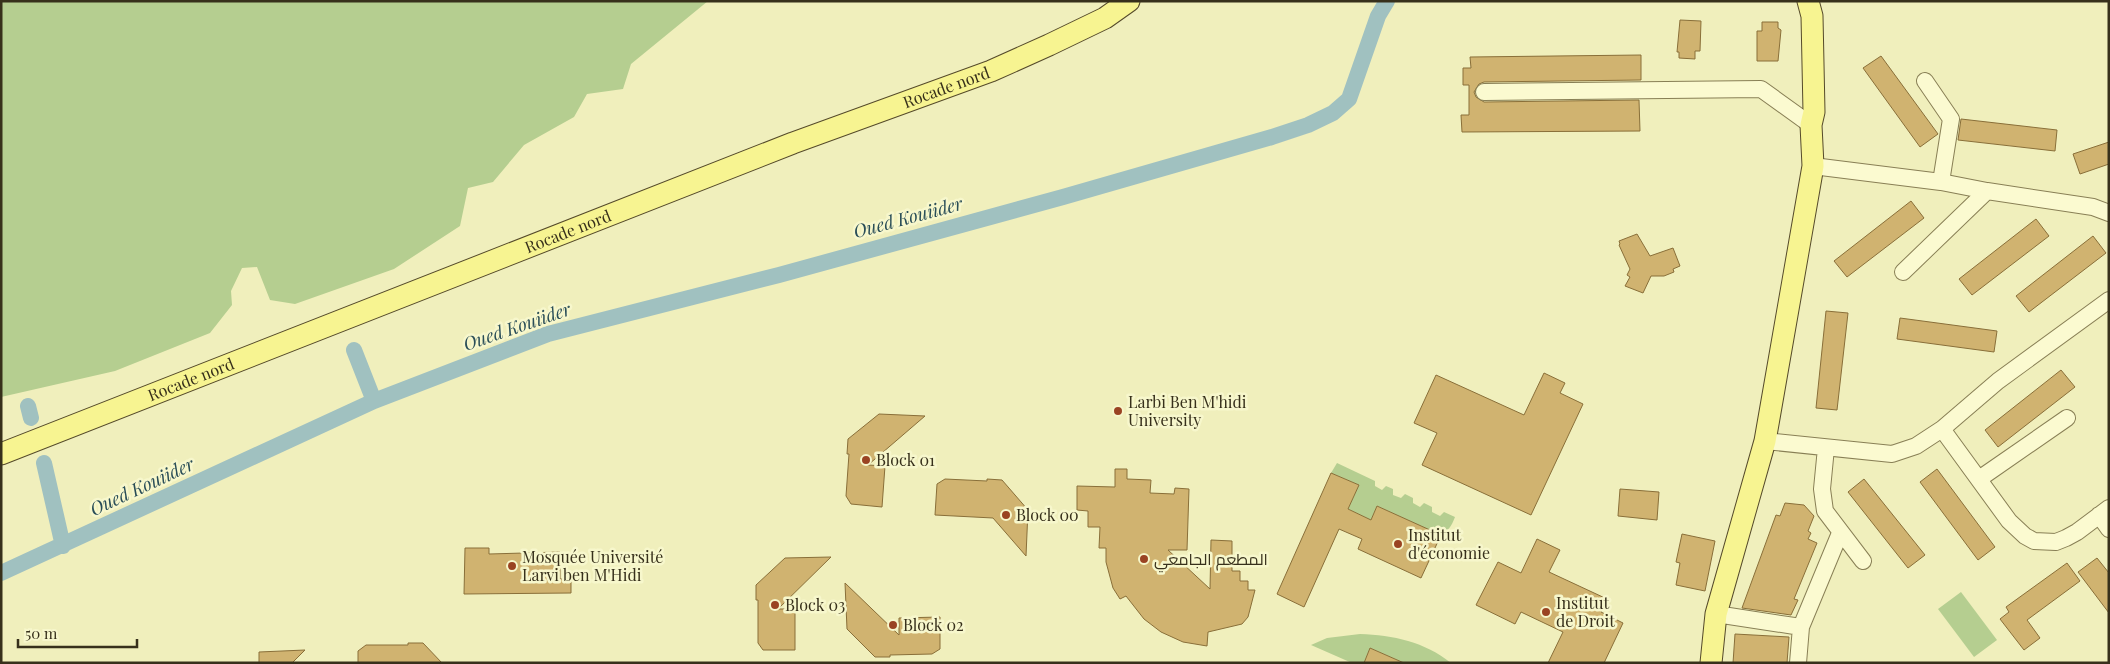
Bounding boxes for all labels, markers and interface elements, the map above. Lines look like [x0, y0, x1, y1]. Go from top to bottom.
street label: Rocade nord [900, 61, 992, 112]
water label: Oued Kouiider [850, 191, 966, 243]
street label: Rocade nord [522, 205, 614, 257]
water label: Oued Kouiider [460, 296, 575, 356]
street label: Rocade nord [145, 353, 237, 405]
place label: Larbi Ben M'hidi University [1128, 391, 1247, 430]
marker: Larbi Ben M'hidi University [1112, 405, 1124, 417]
place label: Block 01 [876, 449, 935, 470]
water label: Oued Kouiider [86, 451, 199, 521]
marker: Block 01 [860, 454, 872, 466]
place label: Block 00 [1016, 504, 1079, 525]
marker: Block 00 [1000, 509, 1012, 521]
place label: Institut d'économie [1408, 524, 1490, 563]
marker: Institut d'économie [1392, 538, 1404, 550]
place label: Mosquée Université Larvi ben M'Hidi [522, 546, 663, 585]
place label: المطعم الجامعي [1154, 548, 1268, 573]
marker: المطعم الجامعي [1138, 553, 1150, 565]
marker: Mosquée Université Larvi ben M'Hidi [506, 560, 518, 572]
place label: Institut de Droit [1556, 592, 1615, 631]
place label: Block 03 [785, 594, 845, 615]
marker: Block 03 [769, 599, 781, 611]
marker: Institut de Droit [1540, 606, 1552, 618]
place label: Block 02 [903, 614, 964, 635]
scale bar [18, 616, 136, 648]
marker: Block 02 [887, 619, 899, 631]
text: 50 m [25, 623, 58, 643]

